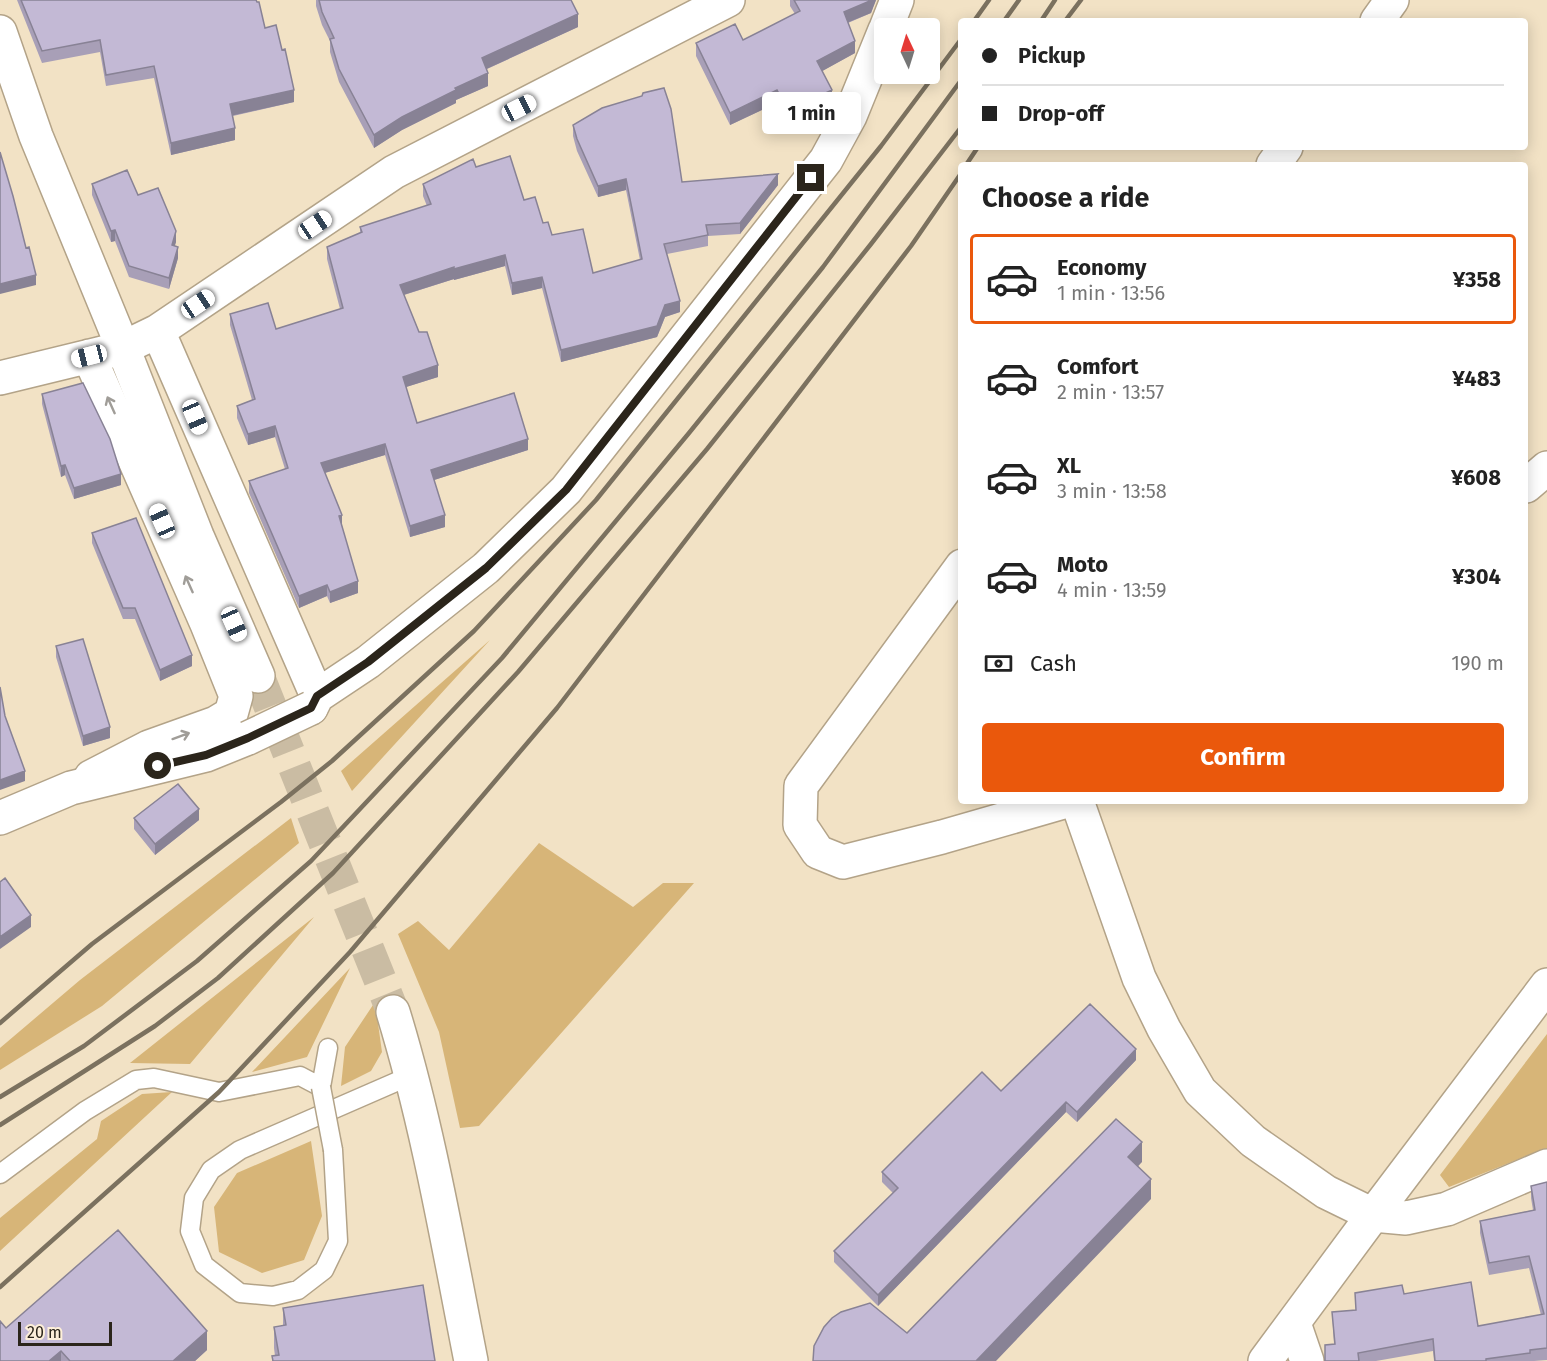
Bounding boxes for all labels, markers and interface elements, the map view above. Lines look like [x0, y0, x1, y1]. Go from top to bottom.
north arrow [874, 18, 940, 84]
map controls [874, 18, 940, 84]
text: Pickup [1018, 42, 1086, 69]
callout: 1 min [762, 91, 860, 133]
car [499, 92, 539, 124]
text: Drop-off [1018, 100, 1104, 127]
text: 1 min [787, 101, 836, 125]
route end [797, 164, 824, 191]
text: Choose a ride [982, 182, 1149, 214]
car [295, 207, 335, 243]
icon: car [985, 252, 1039, 306]
text: Economy [1057, 254, 1146, 281]
text: ¥358 [1453, 266, 1501, 293]
text: 1 min · 13:56 [1057, 281, 1165, 305]
car [178, 286, 218, 322]
car [69, 343, 109, 369]
icon: car [985, 351, 1039, 405]
text: Comfort [1057, 353, 1138, 380]
text: ¥483 [1452, 365, 1501, 392]
text: 2 min · 13:57 [1057, 380, 1164, 404]
one-way arrow [105, 397, 116, 415]
car [180, 397, 210, 437]
icon: car [985, 450, 1039, 504]
text: XL [1057, 452, 1081, 479]
text: ¥608 [1451, 464, 1501, 491]
text: 3 min · 13:58 [1057, 479, 1167, 503]
car [146, 501, 178, 541]
icon: car [985, 549, 1039, 603]
text: Moto [1057, 551, 1108, 578]
text: ¥304 [1452, 563, 1501, 590]
one-way arrow [183, 575, 194, 593]
text: 4 min · 13:59 [1057, 578, 1167, 602]
car [218, 604, 250, 644]
icon: cash [982, 647, 1015, 680]
text: Cash [1030, 650, 1077, 677]
text: 190 m [1451, 651, 1504, 675]
button: Confirm [982, 723, 1504, 792]
one-way arrow [171, 729, 189, 740]
route start [144, 752, 171, 779]
scale bar [18, 1319, 112, 1346]
text: 20 m [27, 1323, 62, 1342]

